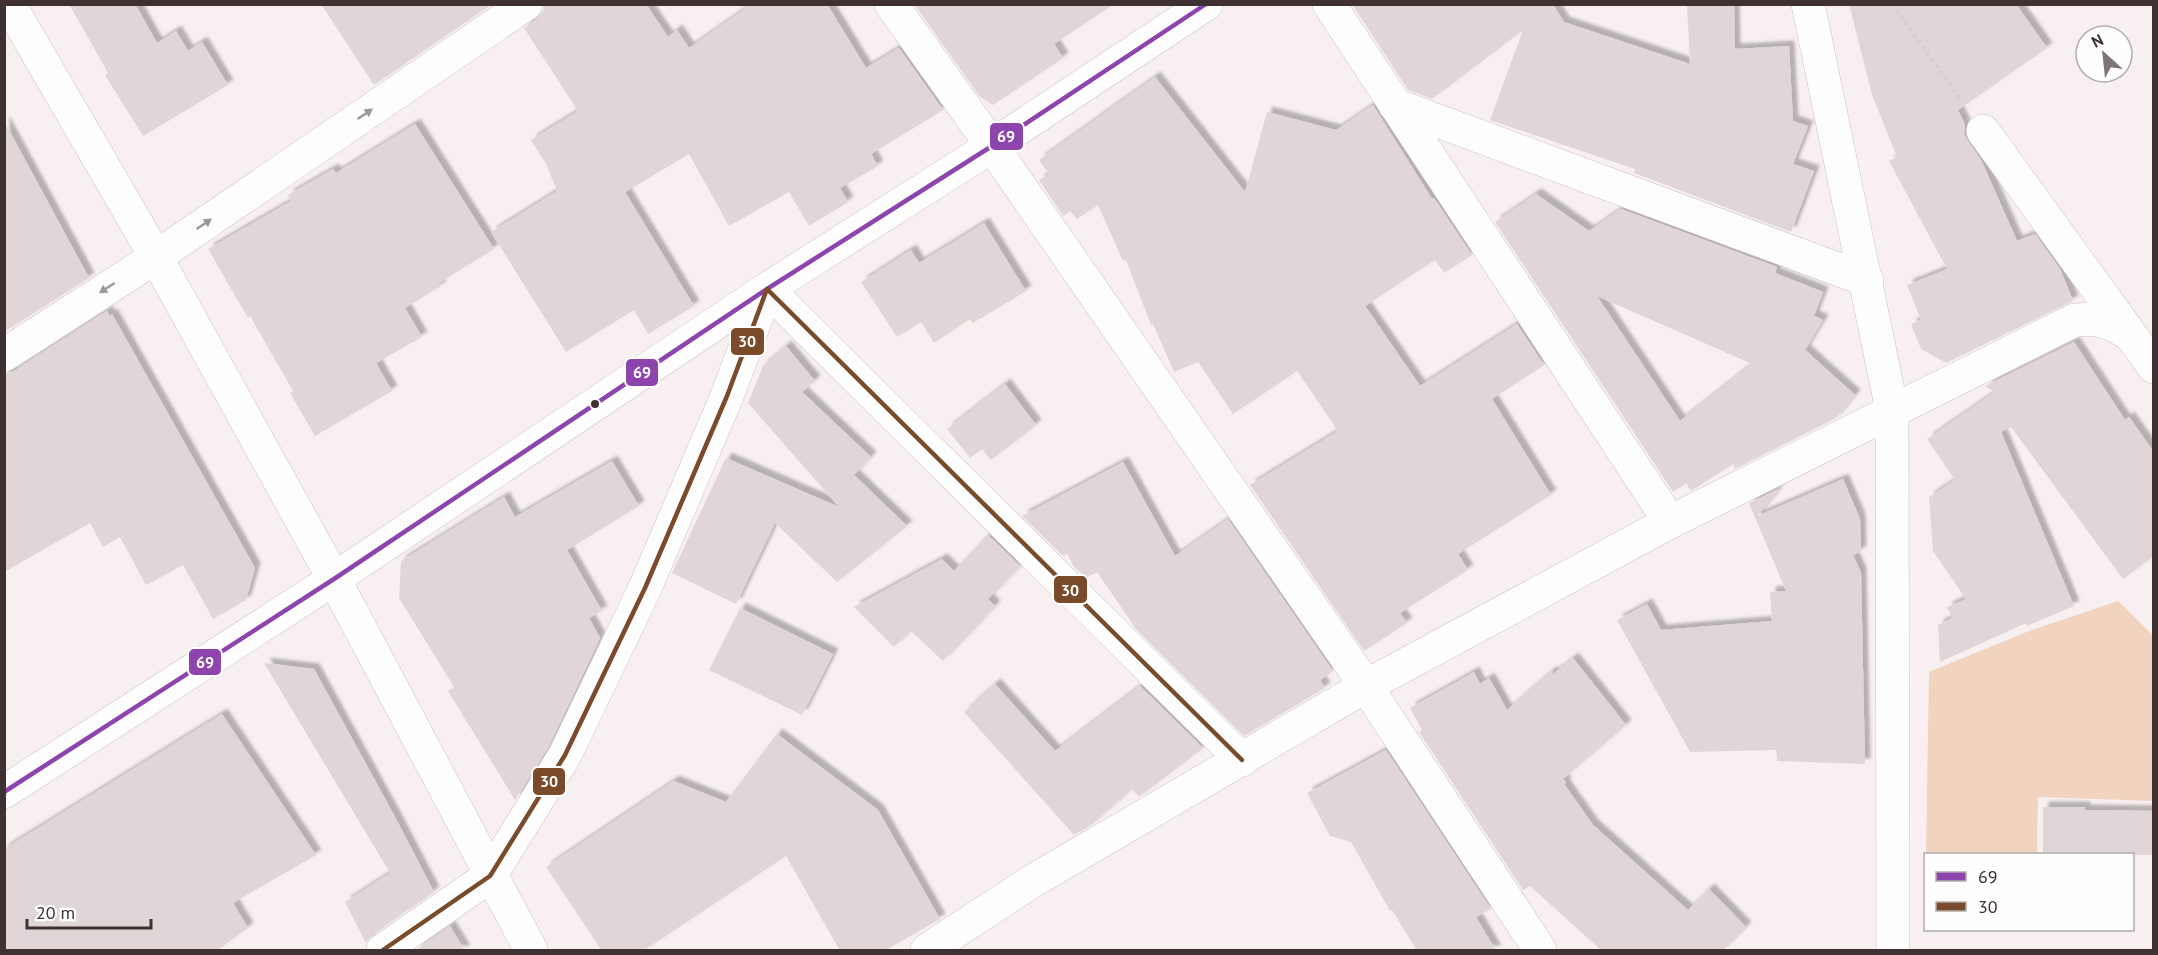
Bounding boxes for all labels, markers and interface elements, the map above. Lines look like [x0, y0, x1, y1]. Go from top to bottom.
north arrow [2074, 24, 2134, 84]
text: N [2088, 29, 2106, 52]
one-way arrow [357, 108, 373, 120]
line badge: 69 [989, 122, 1024, 151]
text: 69 [997, 126, 1015, 146]
one-way arrow [196, 218, 212, 230]
one-way arrow [99, 283, 115, 294]
line badge: 30 [730, 327, 765, 356]
text: 30 [738, 331, 756, 351]
line badge: 69 [625, 358, 659, 387]
text: 69 [633, 362, 651, 382]
unlabelled marker [589, 398, 601, 410]
line badge: 30 [1053, 575, 1088, 604]
text: 30 [1061, 580, 1079, 600]
line badge: 69 [188, 648, 222, 676]
text: 69 [196, 652, 214, 672]
line badge: 30 [532, 767, 566, 796]
text: 30 [540, 771, 558, 791]
legend [1924, 853, 2134, 931]
text: 69 [1978, 865, 1998, 888]
scale bar [27, 892, 152, 930]
text: 30 [1978, 895, 1998, 918]
text: 20 m [36, 901, 75, 924]

